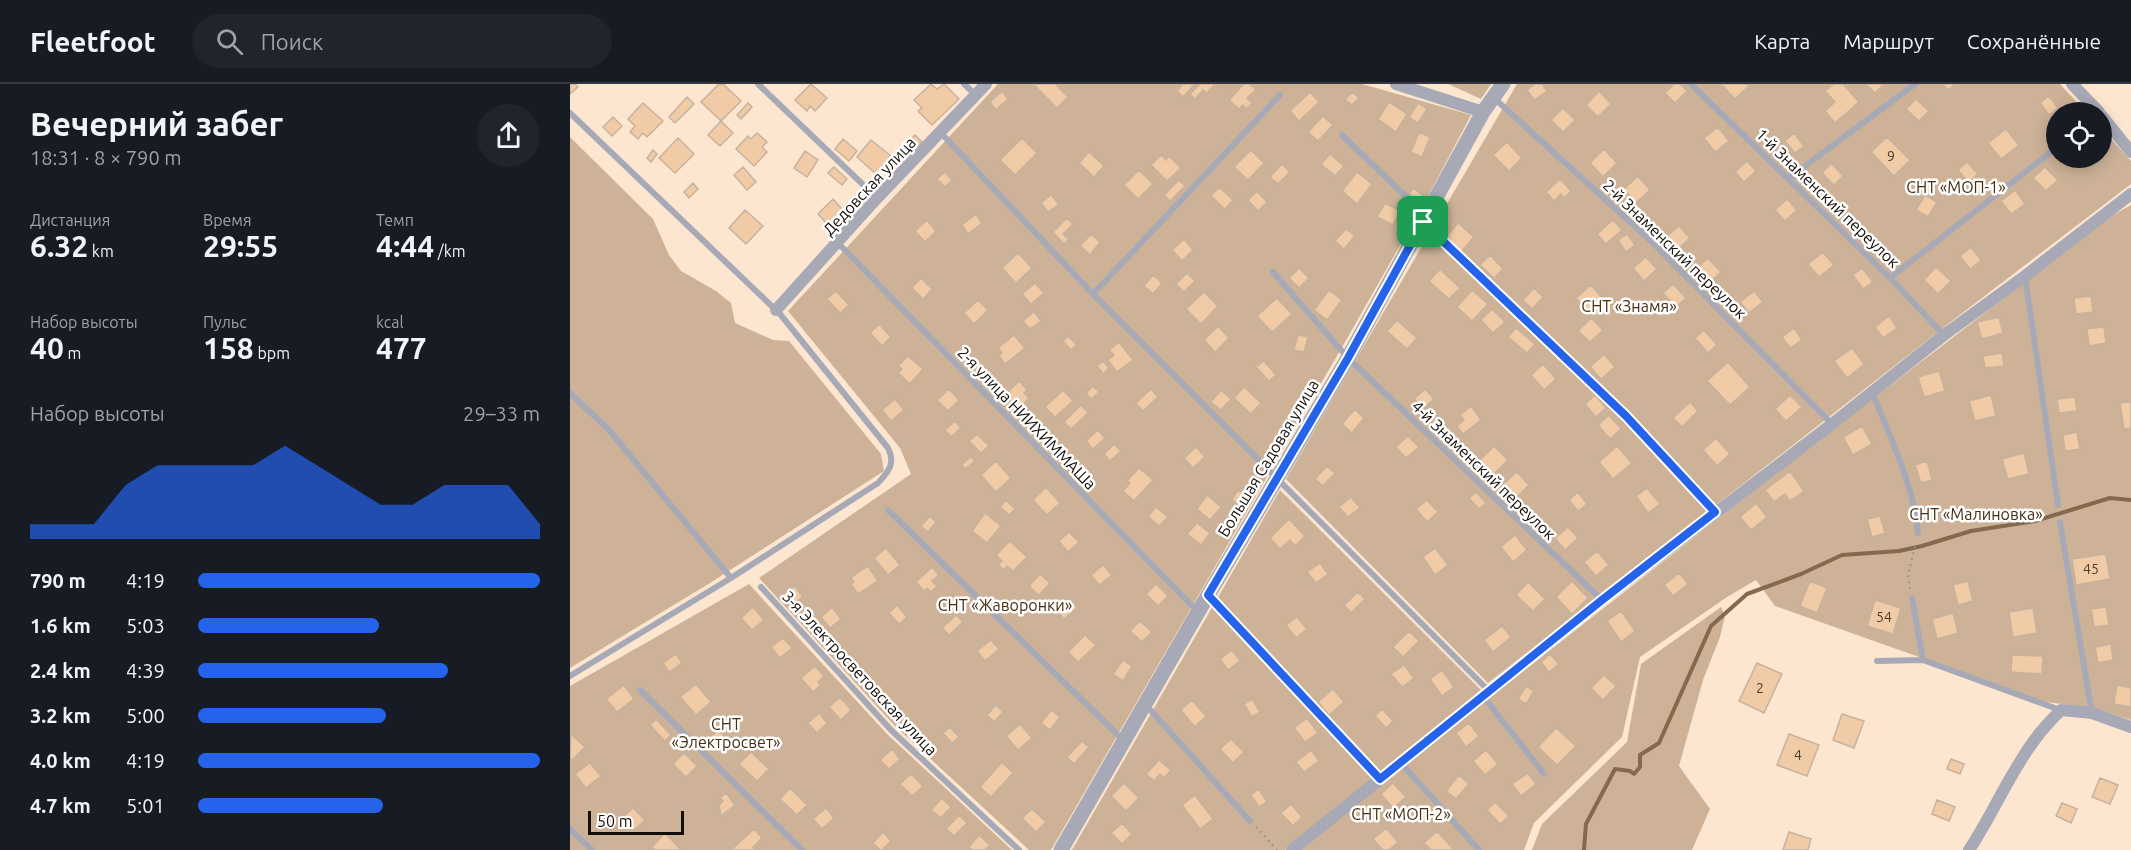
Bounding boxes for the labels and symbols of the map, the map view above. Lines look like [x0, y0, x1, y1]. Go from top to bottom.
street label: 1-й Знаменский переулок [1753, 125, 1903, 271]
street label: Дедовская улица [819, 133, 919, 239]
house number: 9 [1887, 148, 1895, 164]
street label: 2-й Знаменский переулок [1600, 176, 1750, 322]
park label: СНТ «МОП-1» [1906, 178, 2006, 196]
pin [1397, 196, 1448, 247]
park label: СНТ «Знамя» [1581, 297, 1677, 315]
street label: 2-я улица НИИХИММАШа [954, 343, 1100, 493]
street label: Большая Садовая улица [1214, 376, 1322, 540]
street label: 4-й Знаменский переулок [1409, 397, 1559, 543]
park label: СНТ «Малиновка» [1909, 505, 2043, 523]
house number: 45 [2083, 561, 2099, 577]
street label: 3-я Электросветовская улица [779, 587, 941, 759]
park label: СНТ «Жаворонки» [938, 596, 1072, 614]
house number: 54 [1876, 609, 1892, 625]
house number: 2 [1756, 680, 1764, 696]
park label: СНТ «Электросвет» [671, 715, 781, 751]
house number: 4 [1794, 747, 1802, 763]
park label: СНТ «МОП-2» [1351, 805, 1451, 823]
scale bar [588, 808, 684, 836]

